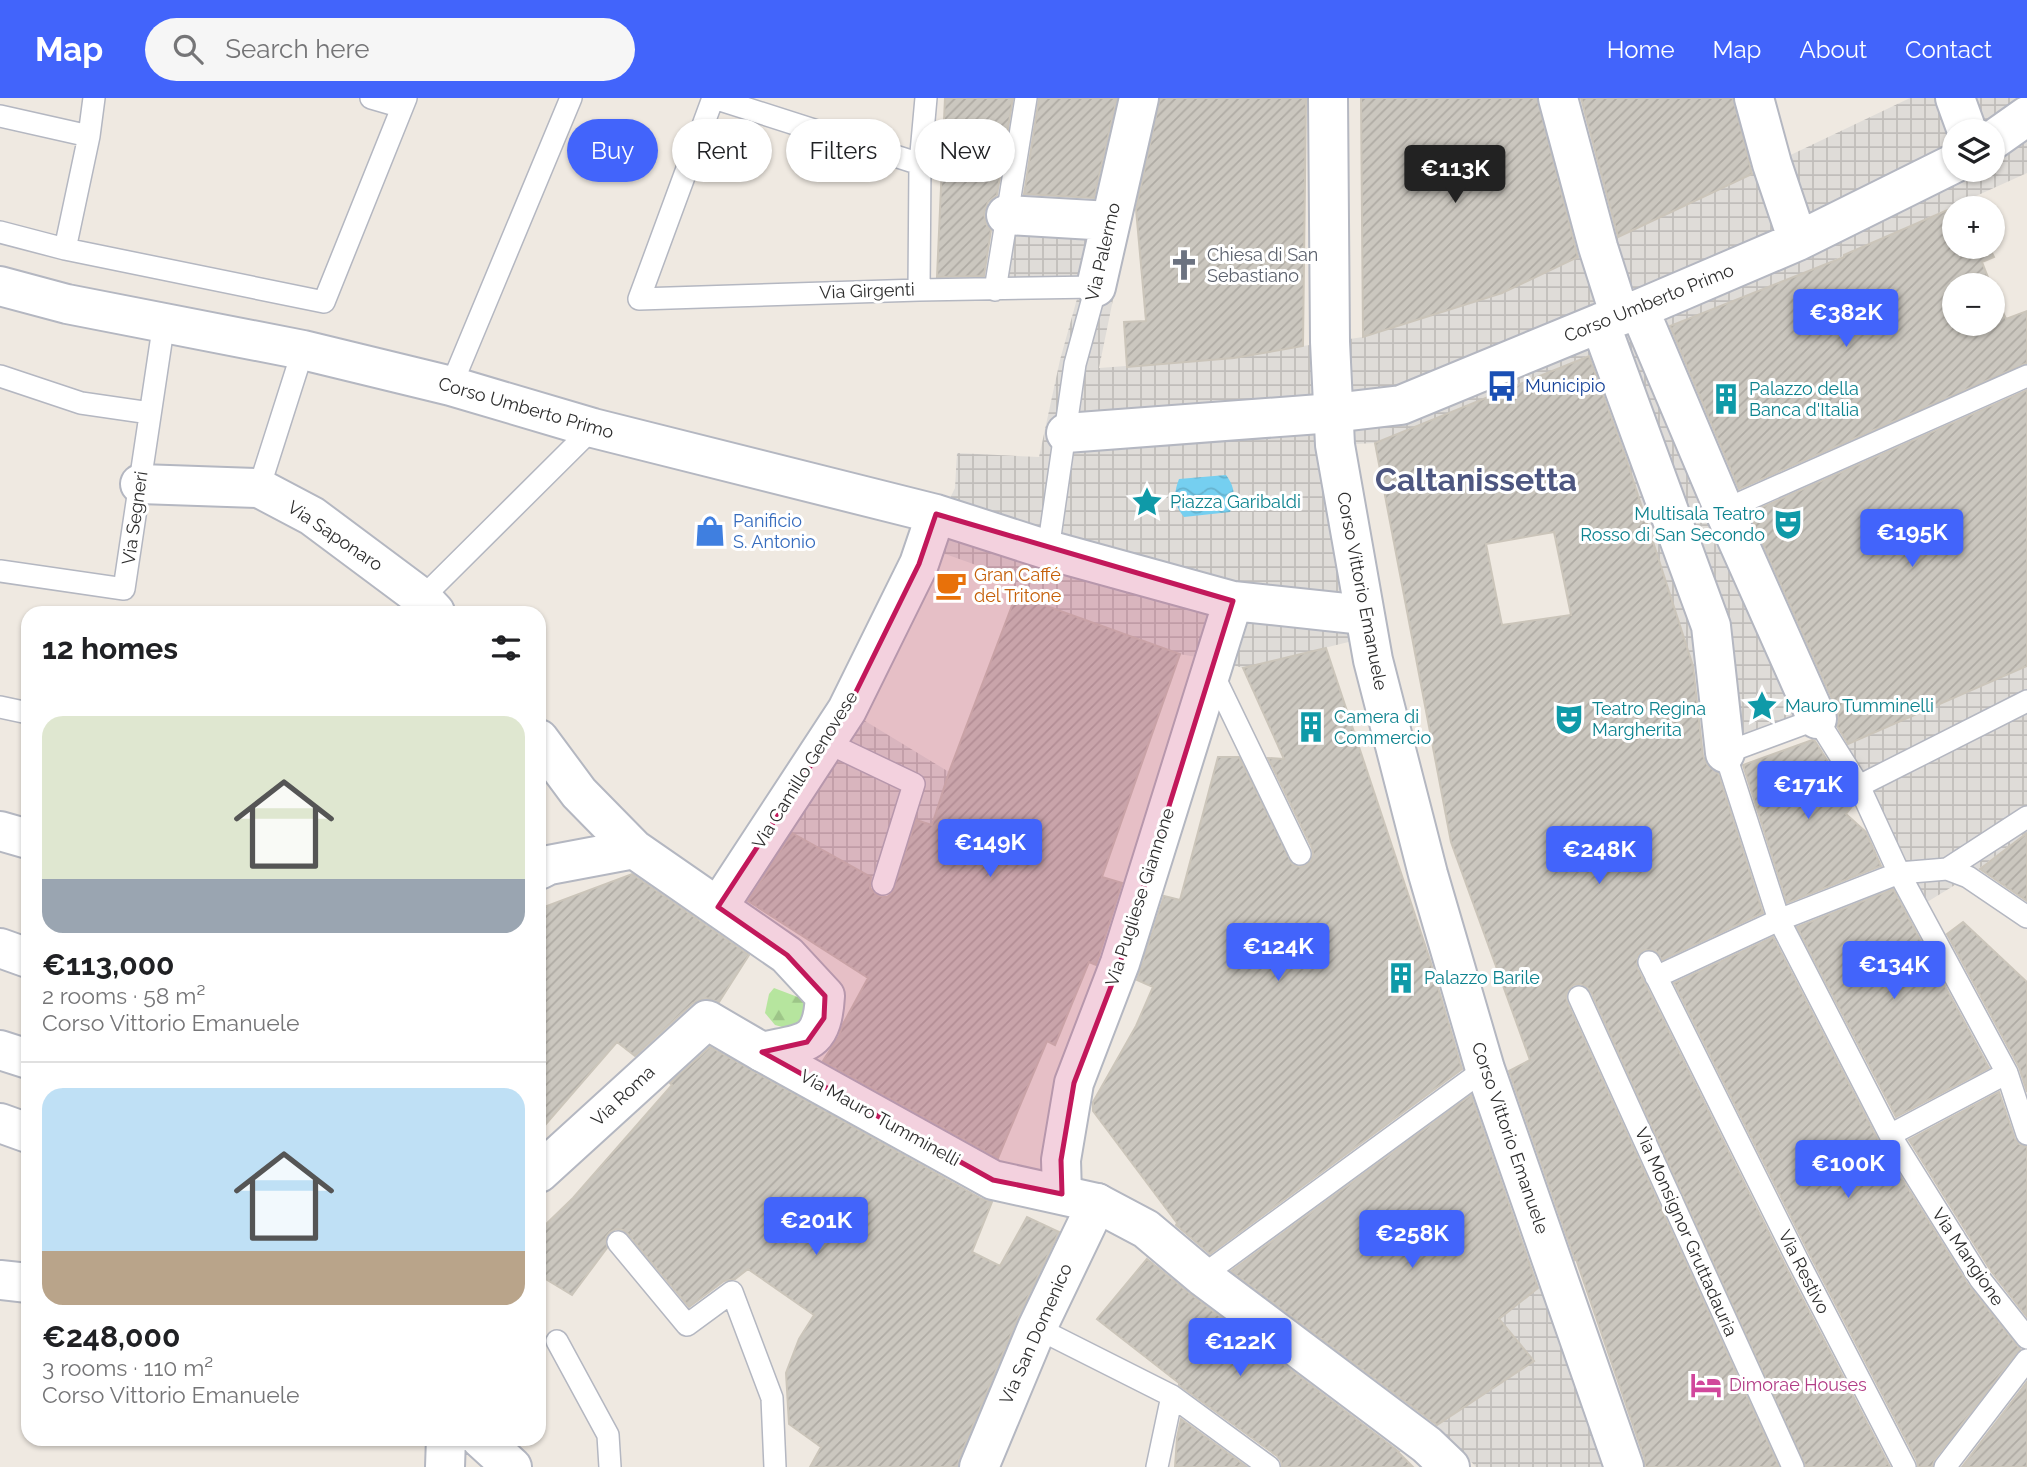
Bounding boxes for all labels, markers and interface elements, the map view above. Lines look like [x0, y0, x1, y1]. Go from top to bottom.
search box [145, 18, 635, 81]
text: Map [35, 30, 103, 69]
icon: search [169, 30, 207, 68]
text: Search here [225, 34, 370, 64]
text: Home [1607, 35, 1675, 64]
text: Map [1713, 35, 1761, 64]
text: About [1799, 35, 1867, 64]
text: Contact [1905, 35, 1992, 64]
chip: Buy [567, 119, 658, 182]
chip: Rent [672, 119, 772, 182]
chip: Filters [786, 119, 901, 182]
chip: New [915, 119, 1015, 182]
map controls [1942, 119, 2005, 336]
button: layers [1942, 119, 2005, 182]
pin: €113K [1406, 146, 1504, 205]
text: €113K [1420, 154, 1490, 181]
button: + [1942, 196, 2005, 259]
street label: Via Palermo [1081, 200, 1124, 303]
place label: Chiesa di San Sebastiano [1207, 244, 1318, 286]
church icon: Chiesa di San Sebastiano [1167, 248, 1201, 282]
street label: Corso Umberto Primo [1561, 259, 1737, 346]
button: − [1942, 273, 2005, 336]
street label: Via Girgenti [819, 278, 915, 303]
pin: €382K [1797, 289, 1895, 349]
text: €382K [1809, 298, 1883, 325]
bus stop icon: Municipio [1485, 369, 1519, 403]
street label: Corso Umberto Primo [436, 372, 616, 443]
place label: Municipio [1525, 375, 1606, 396]
place label: Palazzo della Banca d'Italia [1749, 378, 1859, 420]
building icon: Palazzo della Banca d'Italia [1709, 382, 1743, 416]
district label: Caltanissetta [1375, 461, 1577, 498]
street label: Via Segneri [118, 470, 151, 566]
place icon: Piazza Garibaldi [1130, 485, 1164, 519]
street label: Corso Vittorio Emanuele [1333, 490, 1392, 692]
place label: Piazza Garibaldi [1170, 491, 1301, 512]
street label: Via Saponaro [284, 496, 387, 575]
place label: Multisala Teatro Rosso di San Secondo [1580, 503, 1765, 545]
theatre icon: Multisala Teatro Rosso di San Secondo [1771, 507, 1805, 541]
place label: Panificio S. Antonio [733, 510, 816, 552]
pin: €195K [1863, 510, 1961, 569]
shop icon: Panificio S. Antonio [693, 514, 727, 548]
text: €195K [1876, 518, 1948, 545]
place label: Gran Caffé del Tritone [974, 564, 1062, 606]
cafe icon: Gran Caffé del Tritone [934, 568, 968, 602]
icon: filters [487, 629, 525, 667]
text: 12 homes [42, 631, 178, 666]
street label: Via Camillo Genovese [748, 687, 862, 852]
place icon: Mauro Tumminelli [1745, 689, 1779, 723]
place label: Mauro Tumminelli [1785, 695, 1934, 716]
place label: Teatro Regina Margherita [1592, 698, 1706, 740]
theatre icon: Teatro Regina Margherita [1552, 702, 1586, 736]
place label: Camera di Commercio [1334, 706, 1432, 748]
building icon: Camera di Commercio [1294, 710, 1328, 744]
icon: home [221, 761, 347, 887]
pin: €171K [1759, 762, 1857, 821]
text: €171K [1773, 770, 1843, 797]
street label: Via Pugliese Giannone [1101, 805, 1178, 989]
pin: €149K [941, 820, 1039, 879]
pin: €248K [1550, 826, 1648, 886]
text: €149K [954, 828, 1026, 855]
text: €248K [1562, 835, 1636, 862]
pin: €124K [1229, 924, 1327, 983]
text: €124K [1242, 932, 1314, 959]
pin: €134K [1845, 942, 1943, 1001]
text: €113,000 [42, 947, 175, 982]
text: €134K [1858, 950, 1930, 977]
building icon: Palazzo Barile [1384, 961, 1418, 995]
place label: Palazzo Barile [1424, 967, 1540, 988]
text: 2 rooms · 58 m² [42, 982, 205, 1009]
text: Corso Vittorio Emanuele [42, 1009, 299, 1036]
street label: Corso Vittorio Emanuele [1468, 1039, 1553, 1237]
street label: Via Roma [587, 1061, 659, 1130]
street label: Via Mauro Tumminelli [797, 1065, 964, 1170]
street label: Via Monsignor Gruttadauria [1631, 1124, 1742, 1339]
icon: home [221, 1133, 347, 1259]
pin: €100K [1799, 1140, 1897, 1200]
text: €100K [1811, 1149, 1885, 1176]
pin: €201K [767, 1198, 865, 1257]
street label: Via Mangione [1928, 1204, 2009, 1310]
text: €201K [780, 1206, 852, 1233]
pin: €258K [1363, 1210, 1461, 1270]
text: €258K [1375, 1219, 1449, 1246]
street label: Via Restivo [1774, 1226, 1835, 1317]
street label: Via San Domenico [995, 1260, 1076, 1407]
pin: €122K [1191, 1318, 1289, 1378]
text: €248,000 [42, 1319, 180, 1354]
text: €122K [1204, 1327, 1276, 1354]
text: 3 rooms · 110 m² [42, 1354, 213, 1381]
hotel icon: Dimorae Houses [1689, 1368, 1723, 1402]
place label: Dimorae Houses [1729, 1374, 1867, 1395]
text: Corso Vittorio Emanuele [42, 1381, 299, 1408]

